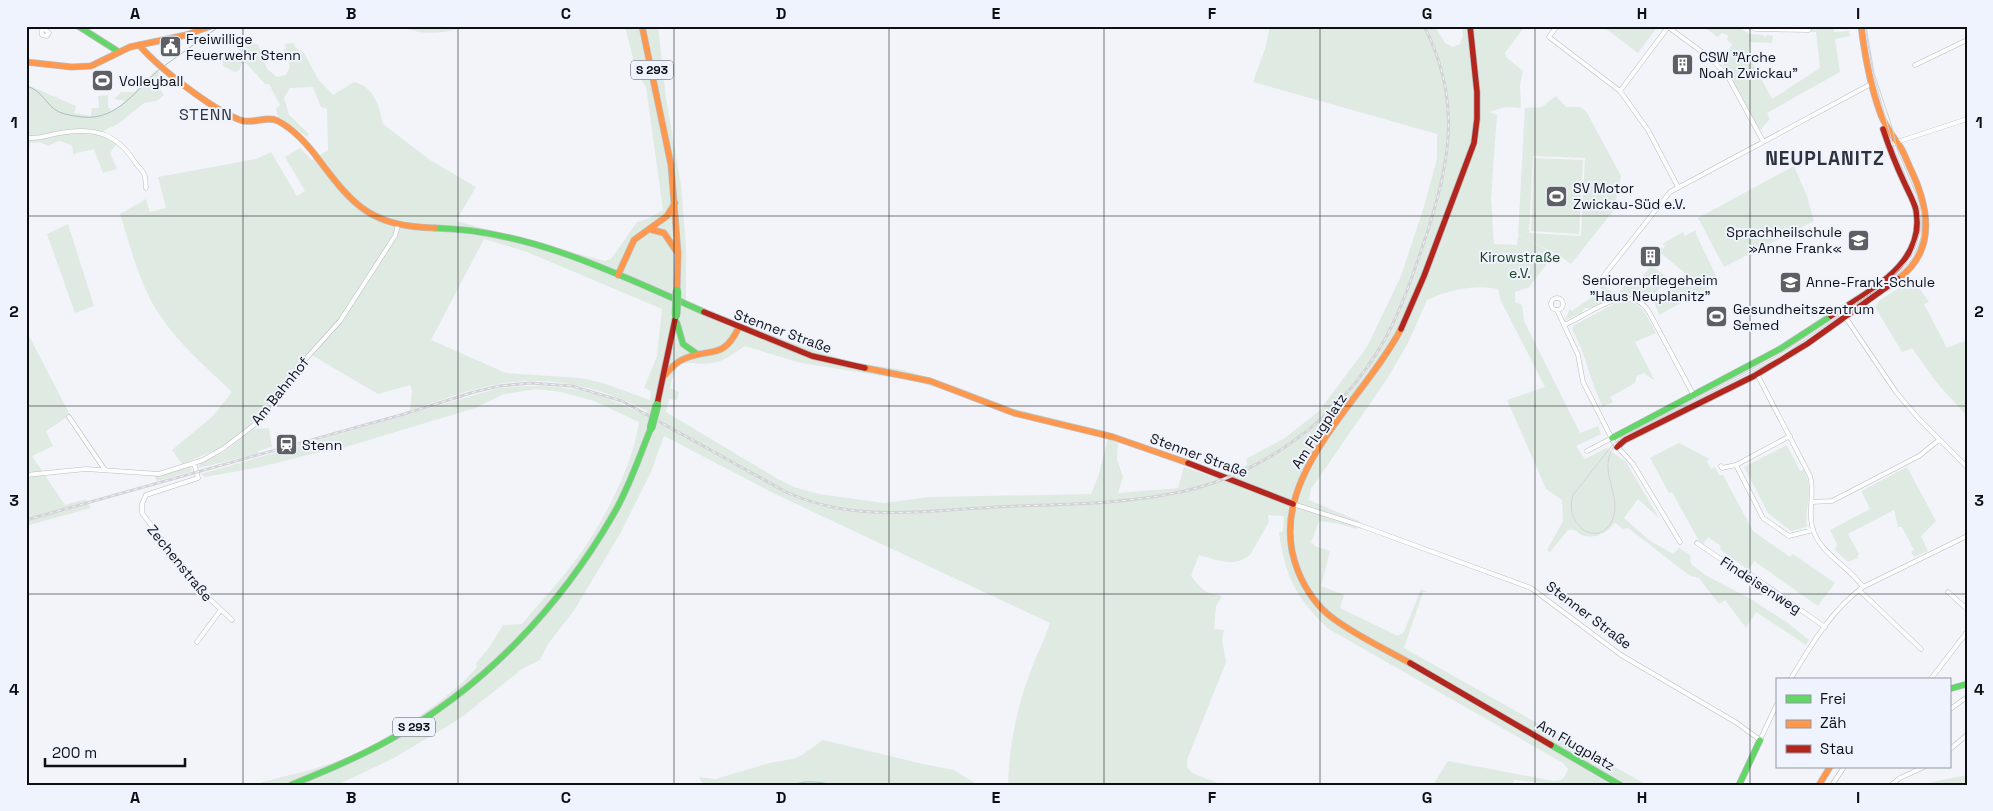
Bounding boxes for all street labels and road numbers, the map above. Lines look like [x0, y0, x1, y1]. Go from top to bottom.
road number: S 293 [631, 60, 673, 80]
street label: Stenner Straße [732, 305, 834, 357]
street label: Am Bahnhof [247, 353, 313, 429]
street label: Am Flugplatz [1287, 390, 1351, 472]
street label: Stenner Straße [1148, 429, 1250, 481]
street label: Zechenstraße [143, 521, 217, 605]
street label: Findeisenweg [1717, 552, 1805, 618]
street label: Stenner Straße [1543, 577, 1635, 653]
street label: Am Flugplatz [1534, 716, 1618, 774]
road number: S 293 [393, 718, 435, 736]

